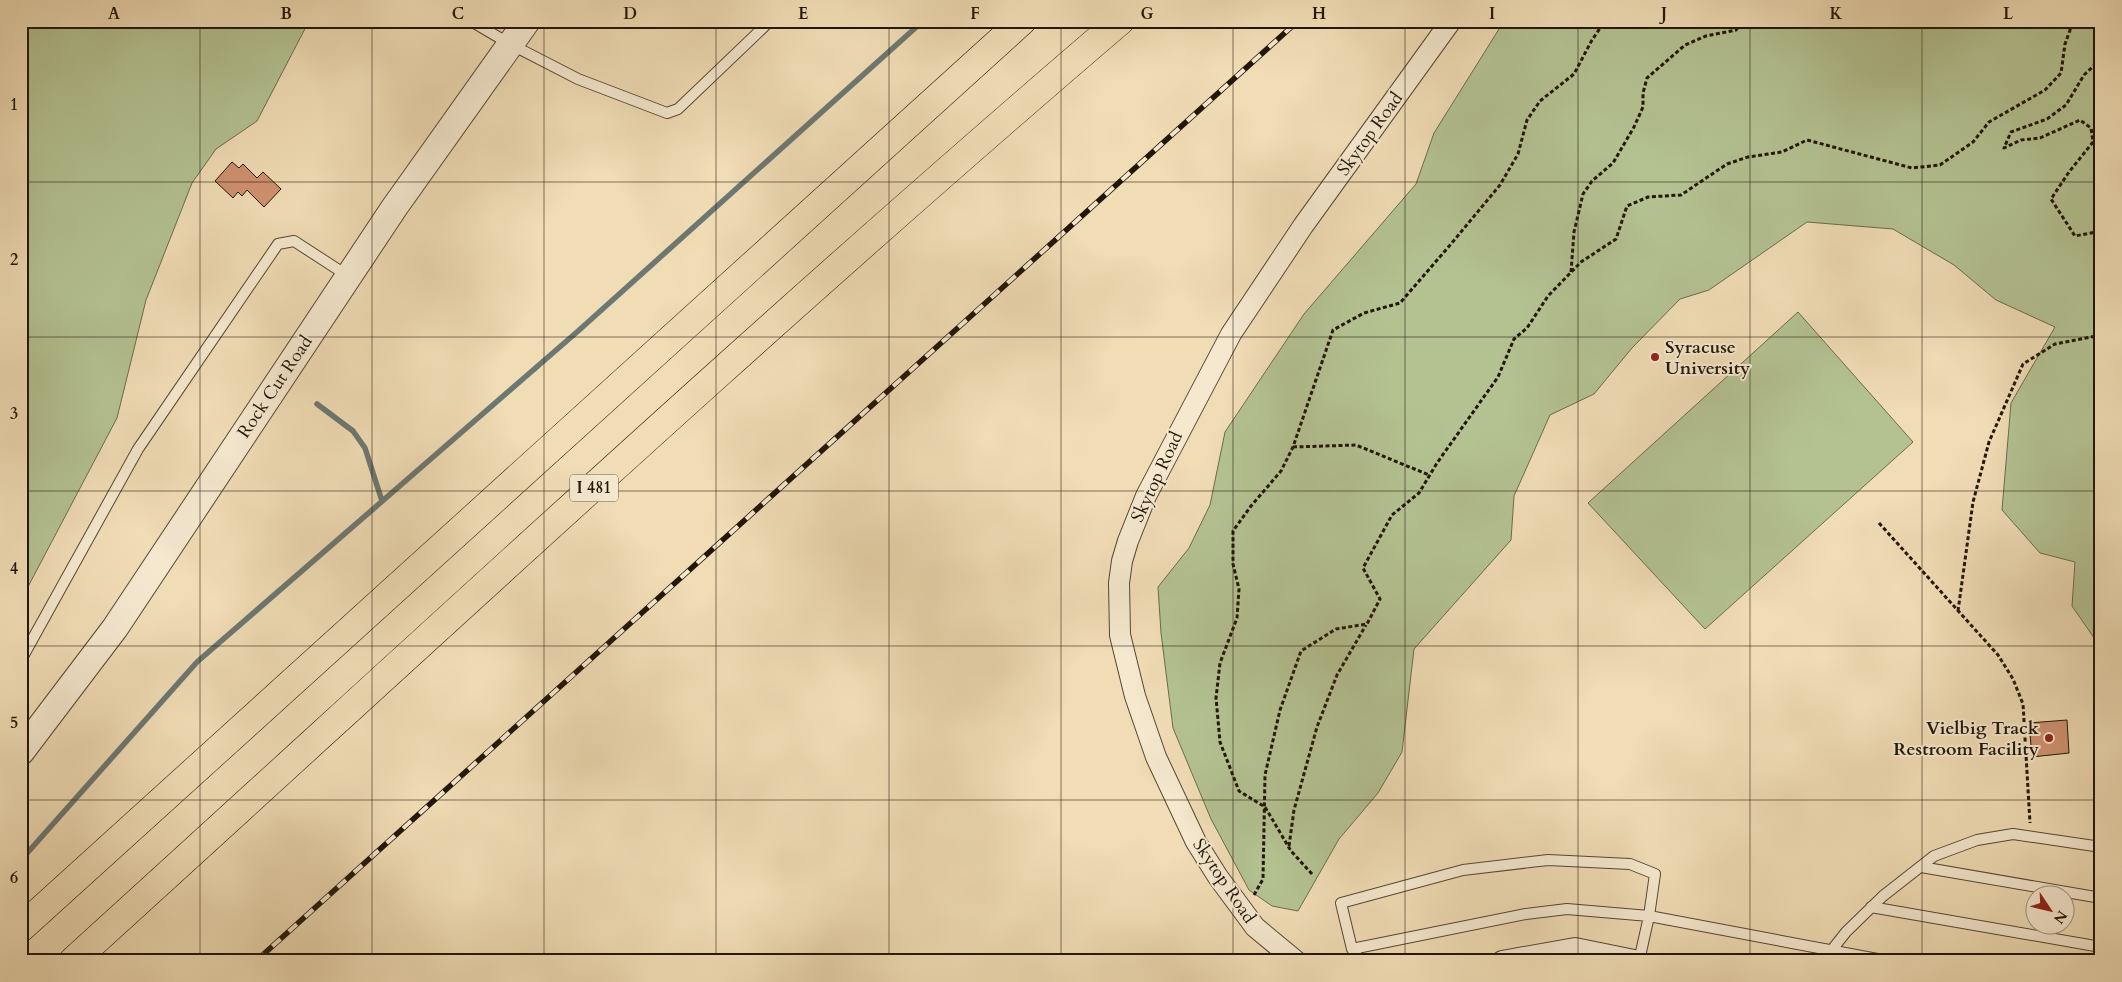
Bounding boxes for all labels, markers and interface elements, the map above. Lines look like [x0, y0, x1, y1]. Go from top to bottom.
text: A [108, 3, 120, 25]
text: B [280, 3, 292, 25]
text: C [452, 3, 464, 25]
text: D [623, 3, 637, 25]
text: E [798, 3, 808, 25]
text: F [970, 3, 980, 25]
text: G [1140, 3, 1154, 25]
text: H [1312, 3, 1326, 25]
text: I [1489, 3, 1495, 25]
text: J [1659, 3, 1667, 25]
text: K [1830, 3, 1843, 25]
text: L [2003, 3, 2014, 25]
street label: Skytop Road [1331, 87, 1409, 181]
text: 1 [10, 94, 18, 116]
text: 2 [10, 249, 18, 271]
street label: Rock Cut Road [231, 331, 319, 443]
place label: Syracuse University [1665, 335, 1751, 381]
marker: Syracuse University [1649, 351, 1661, 363]
text: 3 [10, 403, 18, 425]
street label: Skytop Road [1125, 427, 1189, 526]
road number: I 481 [570, 474, 618, 502]
text: 4 [10, 558, 18, 580]
text: 5 [10, 712, 18, 734]
place label: Vielbig Track Restroom Facility [1893, 716, 2040, 762]
marker: Vielbig Track Restroom Facility [2043, 732, 2055, 744]
street label: Skytop Road [1186, 834, 1262, 929]
text: 6 [10, 867, 18, 889]
north arrow [2024, 884, 2074, 934]
text: N [2049, 907, 2072, 928]

